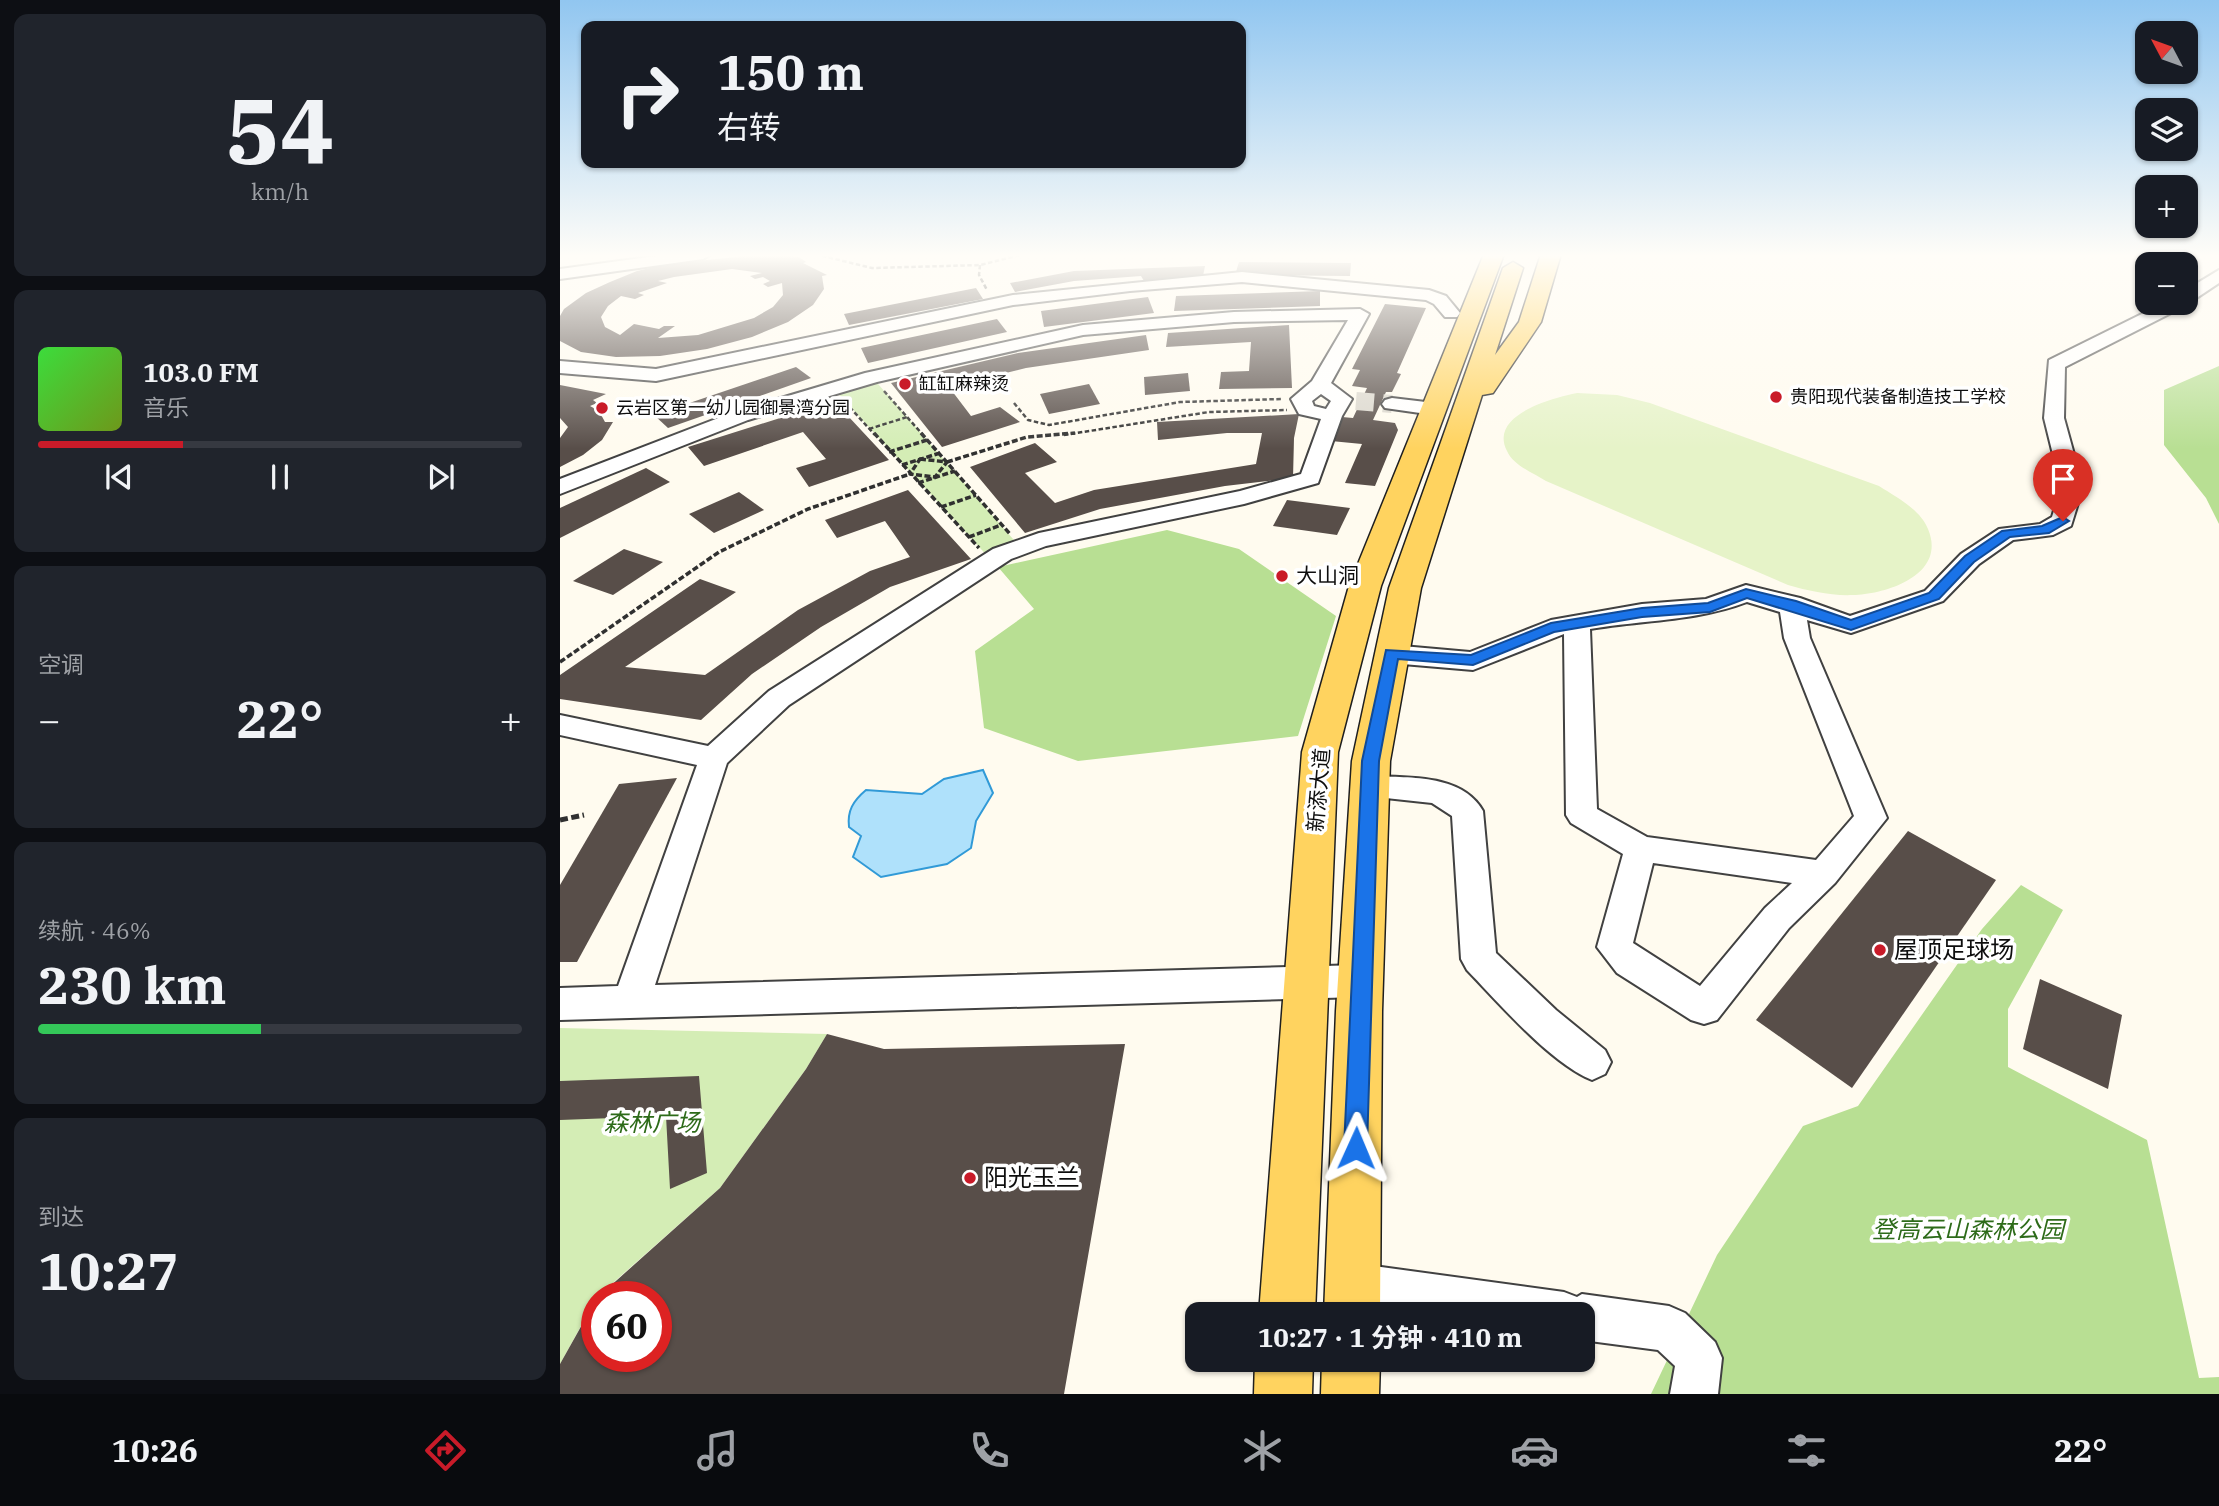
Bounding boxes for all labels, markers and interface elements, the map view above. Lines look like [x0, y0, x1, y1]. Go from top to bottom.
north arrow [2135, 21, 2198, 84]
map controls [2135, 21, 2198, 315]
text: 150 m [717, 40, 864, 103]
icon: right [602, 49, 693, 140]
text: 54 [225, 71, 335, 189]
button: layers [2135, 98, 2198, 161]
text: 右转 [717, 106, 781, 148]
button: + [2135, 175, 2198, 238]
text: km/h [251, 176, 309, 206]
button: − [2135, 252, 2198, 315]
text: 103.0 FM [143, 355, 259, 389]
place label: 缸缸麻辣烫 [919, 372, 1009, 395]
marker: 缸缸麻辣烫 [897, 376, 913, 392]
place label: 贵阳现代装备制造技工学校 [1790, 385, 2006, 408]
marker: 贵阳现代装备制造技工学校 [1768, 389, 1784, 405]
text: 音乐 [143, 392, 189, 422]
place label: 云岩区第一幼儿园御景湾分园 [616, 396, 850, 419]
marker: 云岩区第一幼儿园御景湾分园 [594, 400, 610, 416]
pin [2033, 449, 2093, 521]
icon: previous [100, 458, 138, 496]
icon: pause [261, 458, 299, 496]
icon: next [422, 458, 460, 496]
icon: arrive [2044, 460, 2082, 498]
place label: 大山洞 [1296, 561, 1359, 589]
marker: 大山洞 [1274, 568, 1290, 584]
text: 空调 [38, 649, 84, 679]
text: 22° [237, 685, 323, 752]
text: − [38, 695, 61, 744]
text: + [499, 695, 522, 744]
street label: 新添大道 [1300, 747, 1336, 833]
text: 续航 · 46% [38, 915, 151, 945]
place label: 屋顶足球场 [1894, 933, 2014, 965]
marker: 屋顶足球场 [1872, 942, 1888, 958]
text: 230 km [38, 951, 227, 1018]
park label: 森林广场 [604, 1106, 702, 1138]
position arrow [1319, 1111, 1393, 1185]
place label: 阳光玉兰 [984, 1161, 1080, 1193]
marker: 阳光玉兰 [962, 1170, 978, 1186]
text: 到达 [38, 1201, 84, 1231]
park label: 登高云山森林公园 [1872, 1213, 2067, 1245]
text: 10:27 [38, 1237, 179, 1304]
speed limit sign: 60 [581, 1281, 672, 1372]
text: 10:27 · 1 分钟 · 410 m [1258, 1320, 1522, 1354]
icon: directions [421, 1426, 470, 1475]
icon: music [693, 1426, 742, 1475]
icon: phone [965, 1426, 1014, 1475]
icon: climate [1238, 1426, 1287, 1475]
icon: car [1510, 1426, 1559, 1475]
icon: filters [1782, 1426, 1831, 1475]
text: 10:26 [112, 1429, 198, 1471]
text: 22° [2054, 1429, 2107, 1471]

